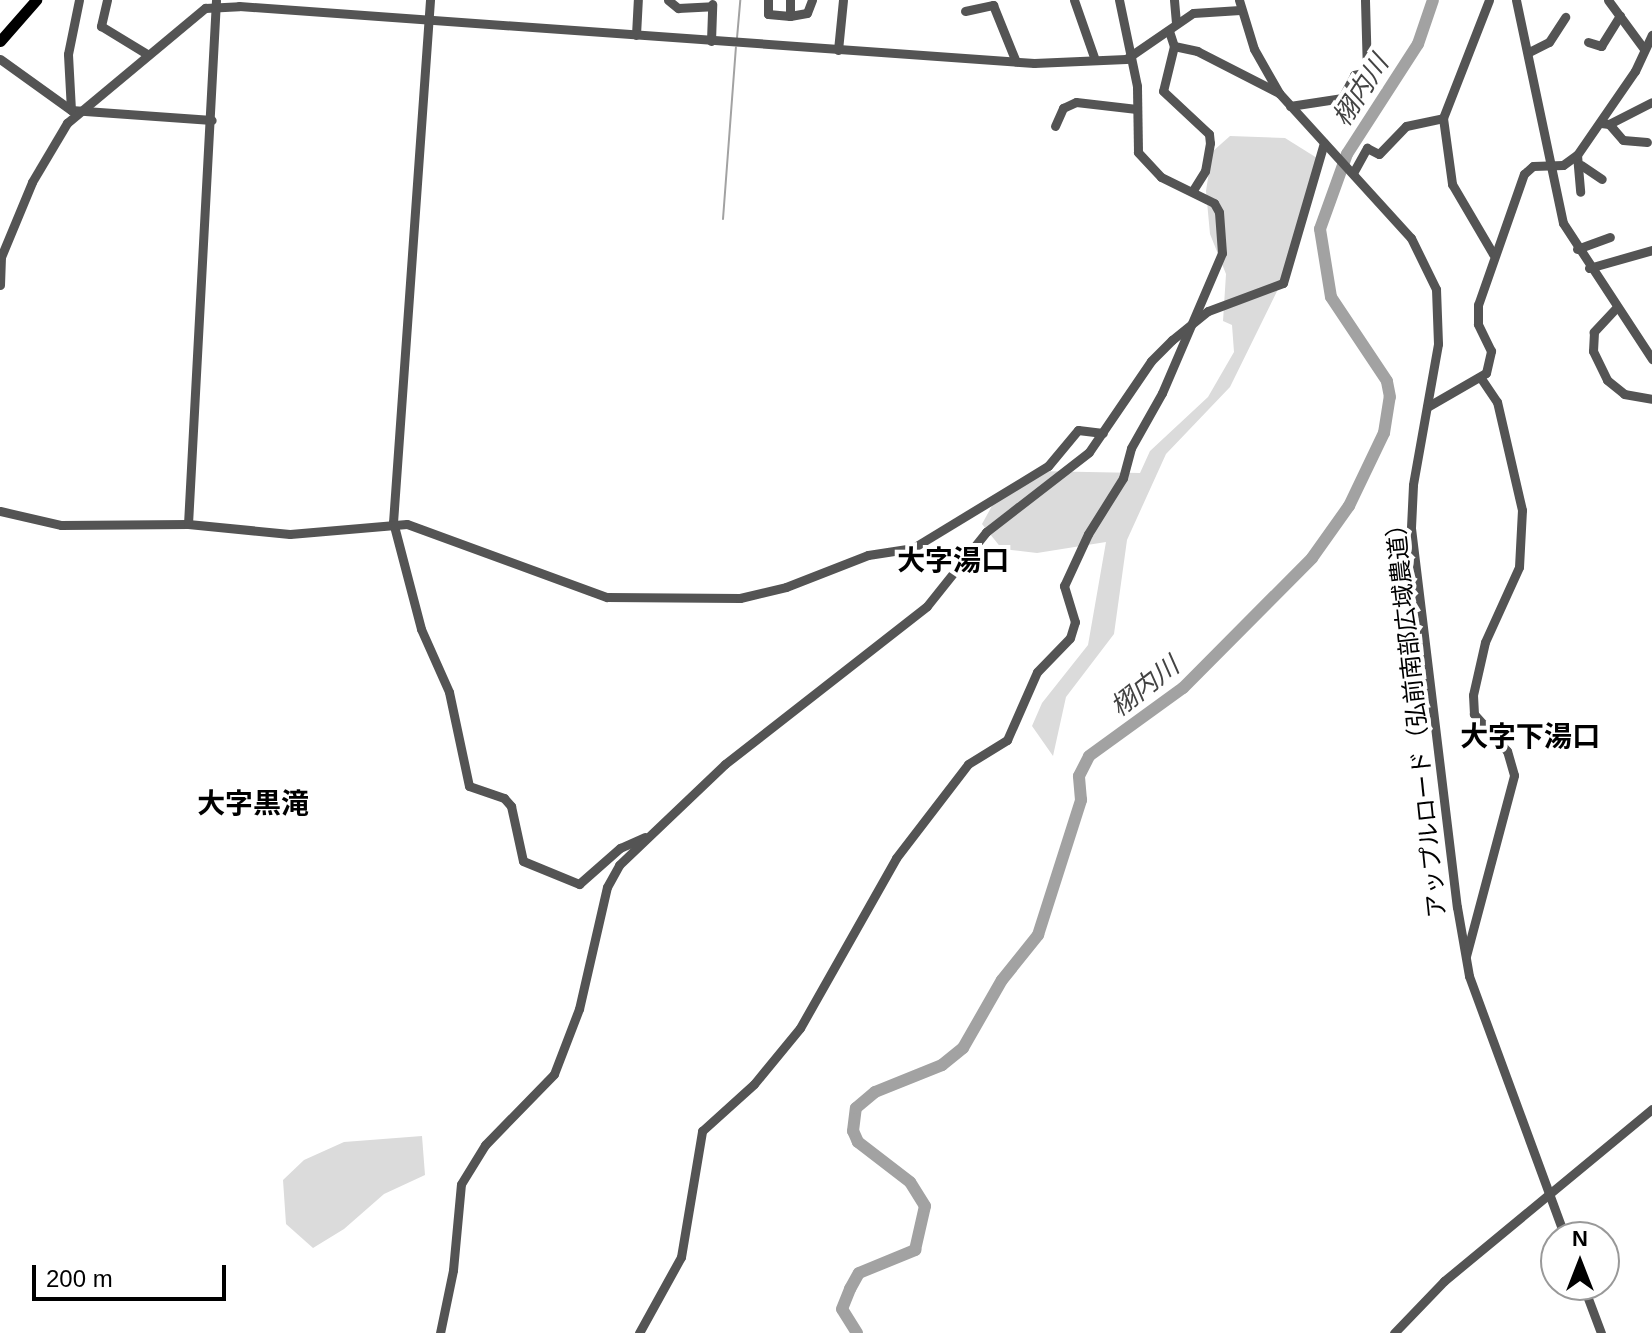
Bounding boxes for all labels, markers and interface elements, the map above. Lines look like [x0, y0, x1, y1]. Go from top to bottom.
water label: 栩内川 [1327, 50, 1395, 132]
street label: アップルロード（弘前南部広域農道） [1380, 511, 1452, 919]
district label: 大字湯口 [897, 544, 1009, 578]
water label: 栩内川 [1105, 651, 1185, 723]
district label: 大字下湯口 [1460, 720, 1600, 754]
district label: 大字黒滝 [197, 787, 309, 821]
north arrow [1540, 1221, 1620, 1301]
text: N [1572, 1226, 1588, 1251]
scale bar [36, 1249, 230, 1299]
text: 200 m [46, 1265, 113, 1292]

